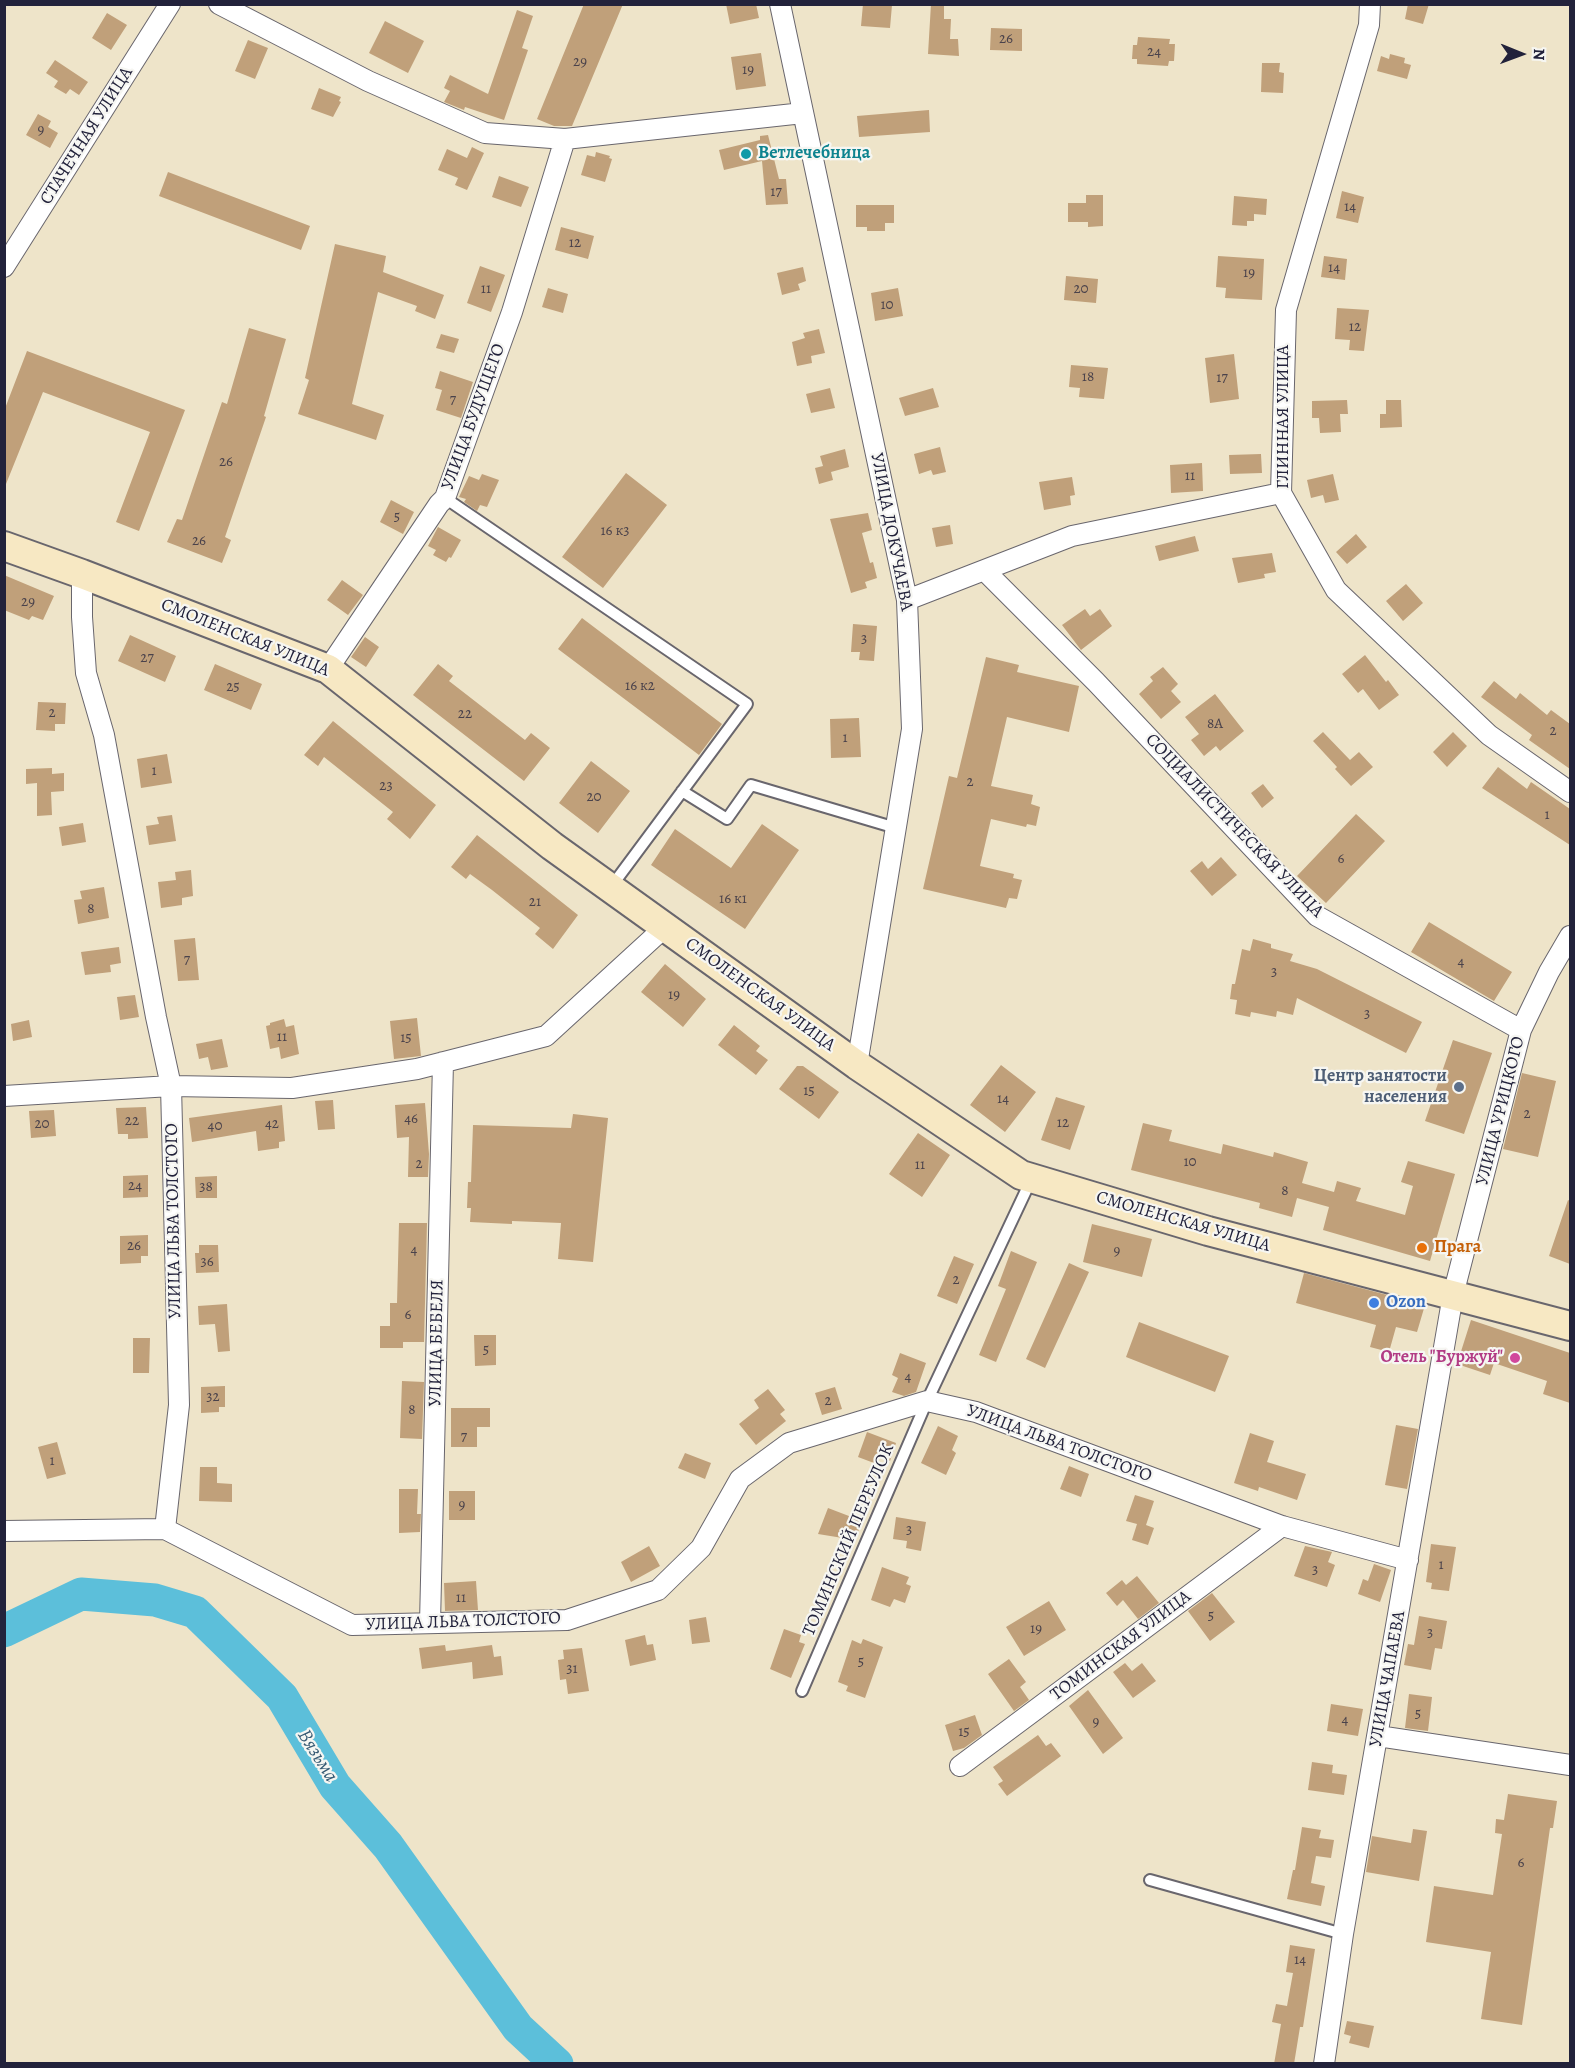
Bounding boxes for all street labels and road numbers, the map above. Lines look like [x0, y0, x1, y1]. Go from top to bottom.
street label: СТАЧЕЧНАЯ УЛИЦА [36, 63, 138, 209]
street label: УЛИЦА БУДУЩЕГО [437, 341, 511, 493]
street label: ГЛИННАЯ УЛИЦА [1273, 345, 1295, 489]
street label: УЛИЦА ДОКУЧАЕВА [865, 451, 917, 613]
street label: СМОЛЕНСКАЯ УЛИЦА [157, 594, 333, 682]
street label: СОЦИАЛИСТИЧЕСКАЯ УЛИЦА [1140, 730, 1328, 922]
street label: СМОЛЕНСКАЯ УЛИЦА [681, 933, 839, 1057]
street label: УЛИЦА УРИЦКОГО [1472, 1034, 1530, 1188]
street label: УЛИЦА ЛЬВА ТОЛСТОГО [161, 1123, 187, 1319]
street label: СМОЛЕНСКАЯ УЛИЦА [1094, 1187, 1272, 1257]
street label: УЛИЦА БЕБЕЛЯ [425, 1279, 449, 1407]
street label: УЛИЦА ЛЬВА ТОЛСТОГО [963, 1400, 1155, 1488]
street label: ТОМИНСКИЙ ПЕРЕУЛОК [799, 1440, 899, 1640]
street label: ТОМИНСКАЯ УЛИЦА [1047, 1586, 1195, 1706]
street label: УЛИЦА ЛЬВА ТОЛСТОГО [365, 1608, 561, 1636]
street label: УЛИЦА ЧАПАЕВА [1365, 1609, 1411, 1749]

